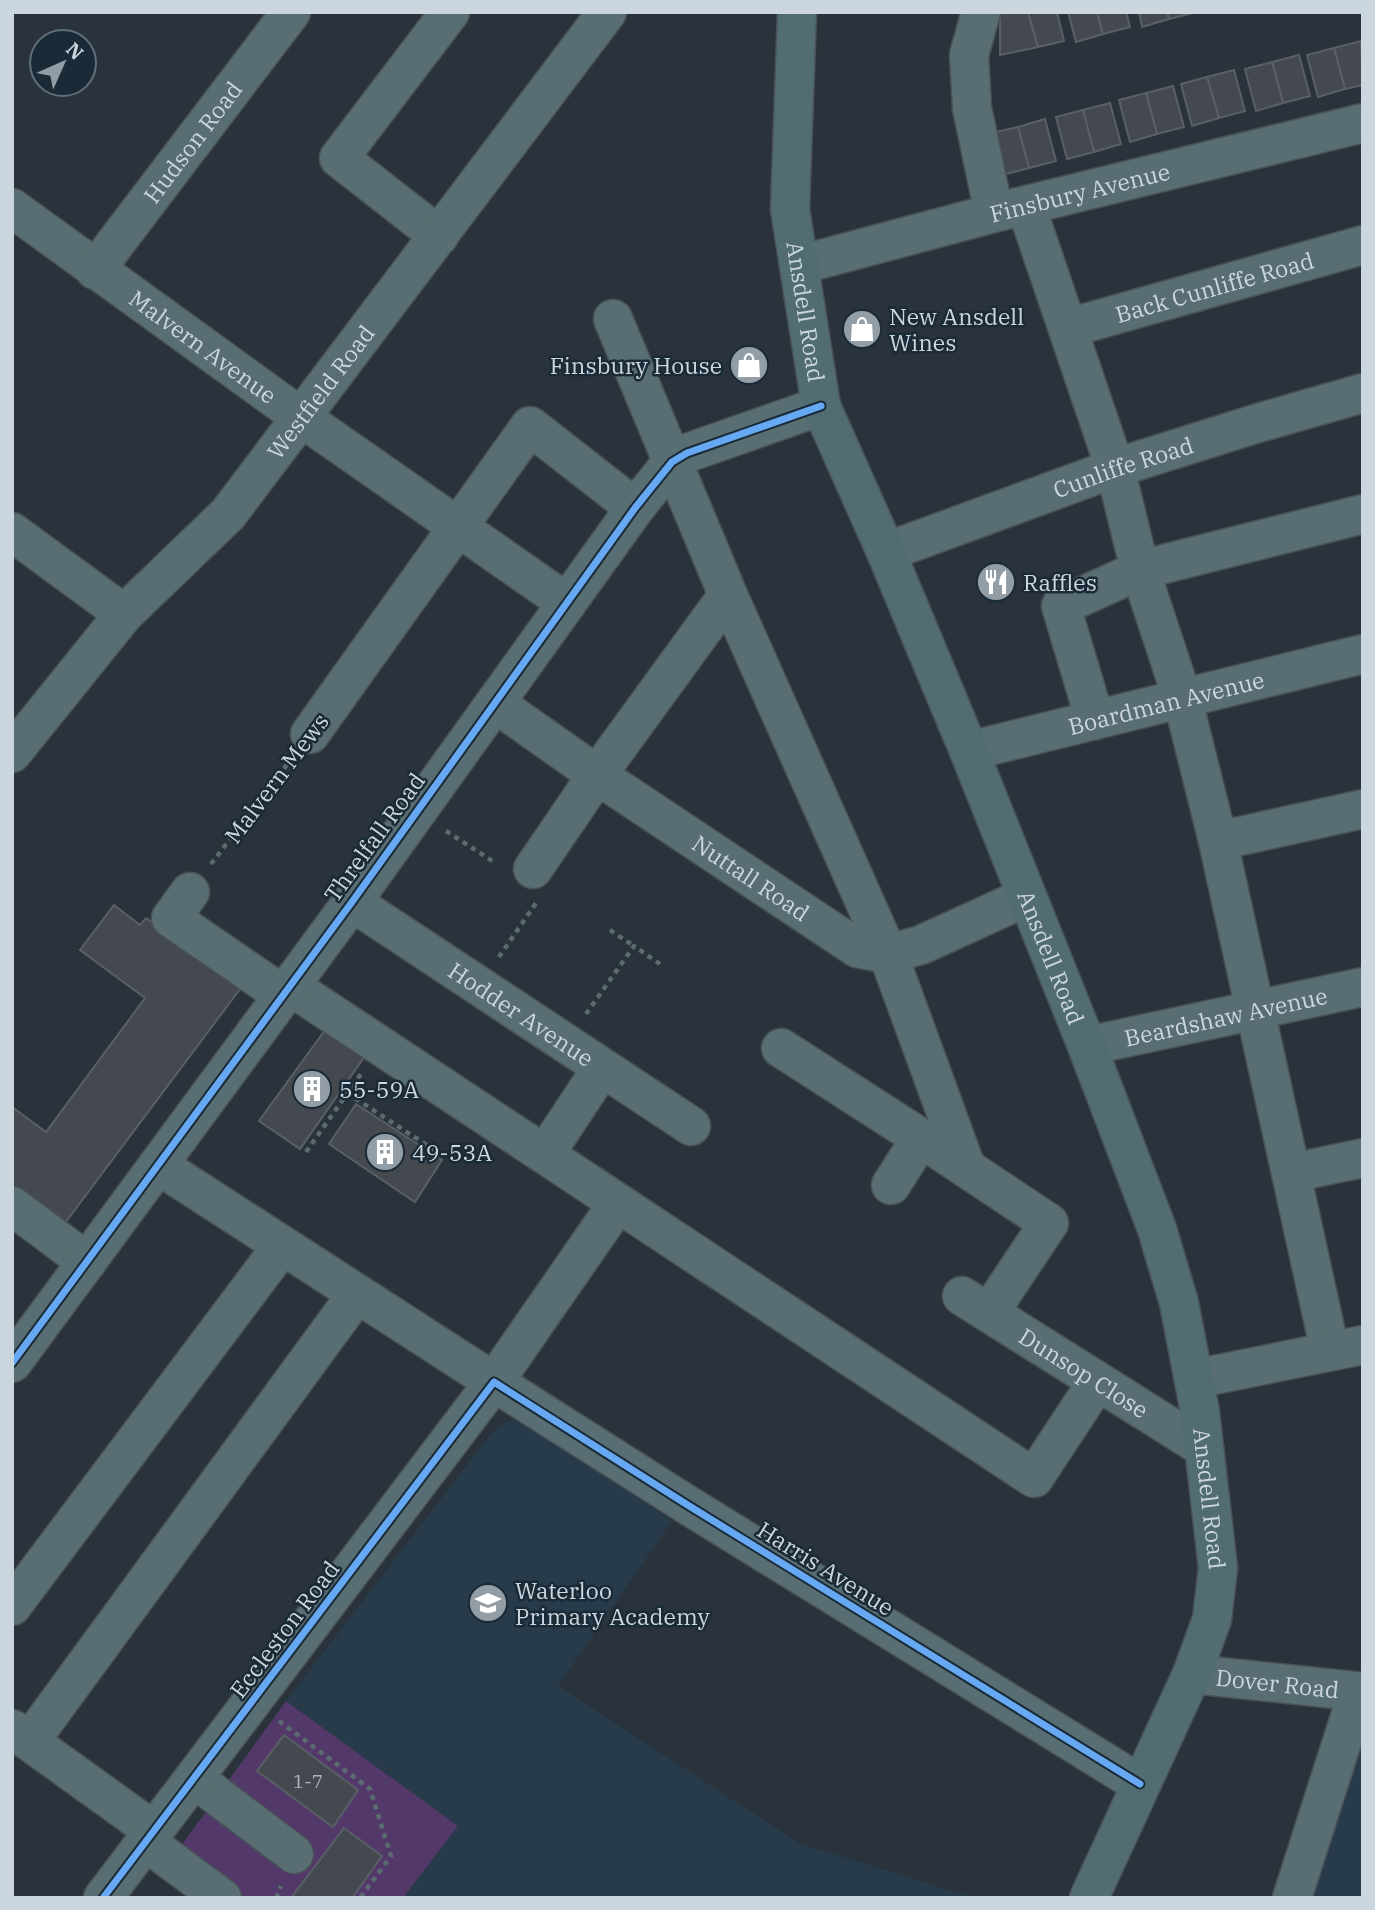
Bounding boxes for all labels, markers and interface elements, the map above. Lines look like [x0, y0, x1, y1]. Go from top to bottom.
north arrow [28, 28, 98, 98]
text: N [61, 37, 89, 65]
street label: Hudson Road [136, 75, 248, 209]
street label: Finsbury Avenue [987, 156, 1173, 229]
street label: Ansdell Road [780, 239, 832, 384]
street label: Back Cunliffe Road [1112, 245, 1317, 329]
street label: Malvern Avenue [123, 283, 283, 410]
place label: New Ansdell Wines [889, 301, 1024, 357]
shop icon: New Ansdell Wines [841, 308, 883, 350]
street label: Westfield Road [260, 319, 381, 465]
shop icon: Finsbury House [728, 344, 770, 386]
place label: Finsbury House [550, 350, 722, 380]
street label: Cunliffe Road [1049, 429, 1197, 504]
restaurant icon: Raffles [975, 561, 1017, 603]
place label: Raffles [1023, 567, 1097, 597]
street label: Boardman Avenue [1065, 664, 1267, 741]
street label: Malvern Mews [217, 707, 335, 849]
street label: Threlfall Road [317, 766, 431, 908]
street label: Nuttall Road [687, 828, 816, 927]
street label: Ansdell Road [1011, 886, 1092, 1029]
street label: Hodder Avenue [443, 955, 600, 1073]
street label: Beardshaw Avenue [1122, 980, 1330, 1053]
building icon: 55-59A [291, 1068, 333, 1110]
place label: 55-59A [339, 1074, 419, 1104]
building icon: 49-53A [364, 1131, 406, 1173]
place label: 49-53A [412, 1137, 492, 1167]
street label: Dunsop Close [1014, 1321, 1154, 1424]
street label: Ansdell Road [1187, 1426, 1233, 1571]
street label: Harris Avenue [752, 1514, 900, 1622]
street label: Eccleston Road [223, 1554, 345, 1704]
place label: Waterloo Primary Academy [515, 1575, 711, 1631]
school or university icon: Waterloo Primary Academy [467, 1582, 509, 1624]
street label: Dover Road [1214, 1662, 1341, 1704]
house number: 1-7 [293, 1769, 323, 1793]

